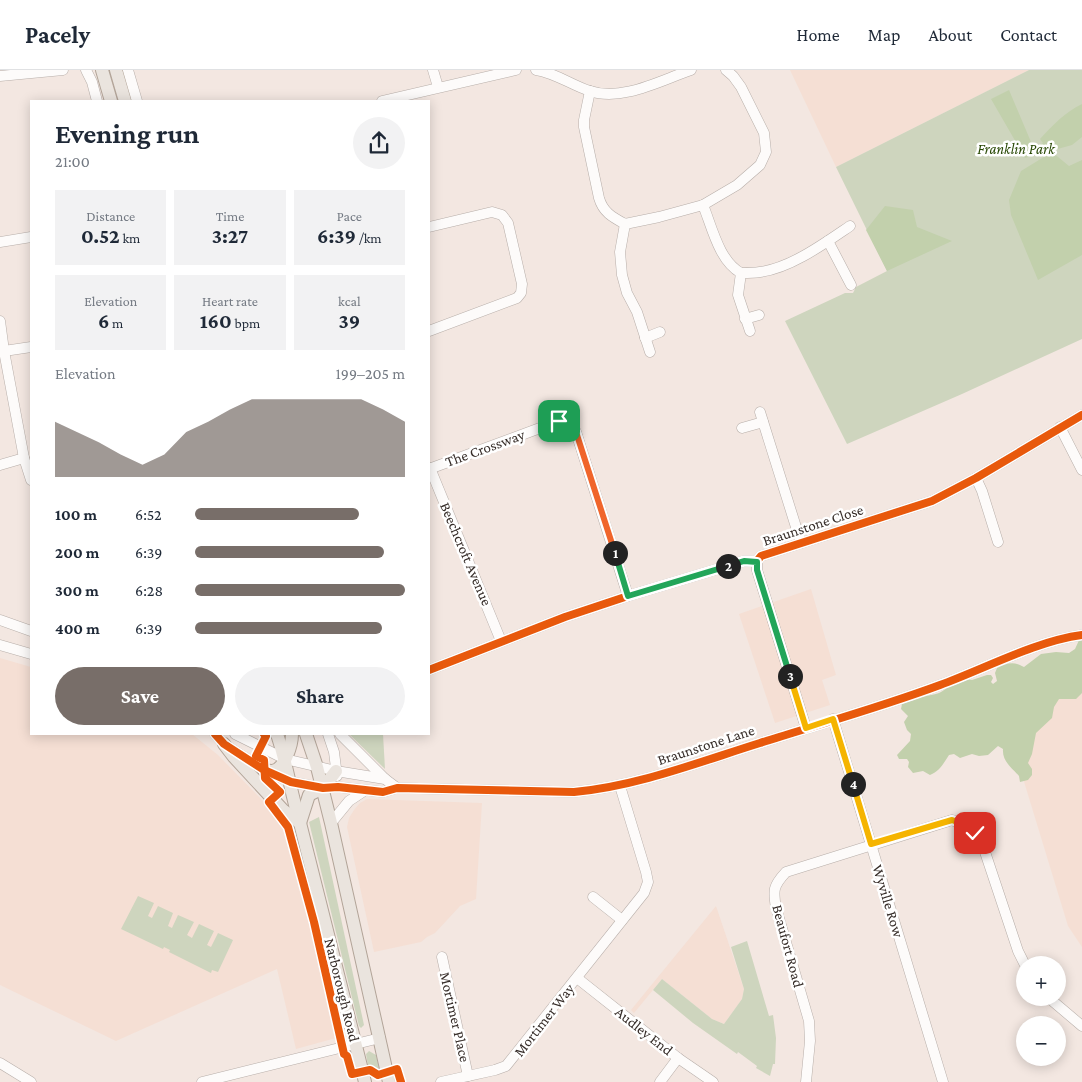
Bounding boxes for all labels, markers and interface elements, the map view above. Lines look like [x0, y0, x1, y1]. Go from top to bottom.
text: Pacely [25, 21, 90, 48]
text: Home [797, 25, 840, 45]
text: Map [868, 25, 900, 45]
text: About [928, 25, 972, 45]
text: Contact [1000, 25, 1057, 45]
button: share [353, 117, 405, 169]
text: Evening run [55, 118, 199, 149]
park label: Franklin Park [977, 141, 1056, 157]
text: 21:00 [55, 153, 90, 170]
text: Distance [86, 208, 135, 224]
text: Time [216, 208, 244, 224]
text: Pace [337, 208, 362, 224]
text: 0.52 [81, 224, 120, 248]
text: 3:27 [212, 224, 248, 248]
text: 6:39 [317, 224, 356, 248]
text: km [120, 230, 140, 246]
text: /km [356, 230, 382, 246]
text: Elevation [84, 293, 137, 309]
text: Heart rate [202, 293, 258, 309]
text: kcal [338, 293, 361, 309]
text: 6 [98, 309, 109, 333]
text: 160 [200, 309, 232, 333]
text: 39 [338, 309, 360, 333]
text: m [109, 315, 123, 331]
text: bpm [232, 315, 260, 331]
text: Elevation [55, 365, 116, 382]
text: 199–205 m [336, 365, 405, 382]
pin [538, 400, 580, 442]
icon: arrive [545, 407, 573, 435]
street label: The Crossway [443, 426, 527, 471]
street label: Beechcroft Avenue [437, 500, 495, 608]
street label: Braunstone Close [761, 501, 866, 549]
text: 100 m [55, 506, 97, 523]
text: 6:52 [135, 506, 162, 523]
pin: 1 [602, 540, 628, 566]
text: 200 m [55, 544, 99, 561]
text: 6:39 [135, 544, 162, 561]
text: 1 [613, 545, 618, 561]
pin: 2 [716, 554, 740, 578]
text: 2 [725, 558, 732, 574]
text: 300 m [55, 582, 99, 599]
text: 6:28 [135, 582, 163, 599]
text: 400 m [55, 620, 100, 637]
text: 6:39 [135, 620, 162, 637]
pin: 3 [778, 664, 802, 688]
button: Save [55, 667, 225, 725]
button: Share [235, 667, 405, 725]
text: 3 [787, 668, 794, 684]
street label: Braunstone Lane [656, 722, 757, 768]
pin: 4 [840, 772, 866, 796]
text: 4 [850, 776, 857, 792]
pin [954, 812, 996, 854]
icon: check [961, 819, 989, 847]
street label: Wyville Row [868, 863, 907, 941]
street label: Beaufort Road [769, 903, 807, 989]
street label: Narborough Road [320, 937, 363, 1044]
map controls [1016, 956, 1066, 1066]
button: + [1016, 956, 1066, 1006]
street label: Mortimer Place [437, 970, 473, 1064]
street label: Mortimer Way [511, 980, 578, 1060]
street label: Audley End [611, 1004, 676, 1059]
button: − [1016, 1016, 1066, 1066]

